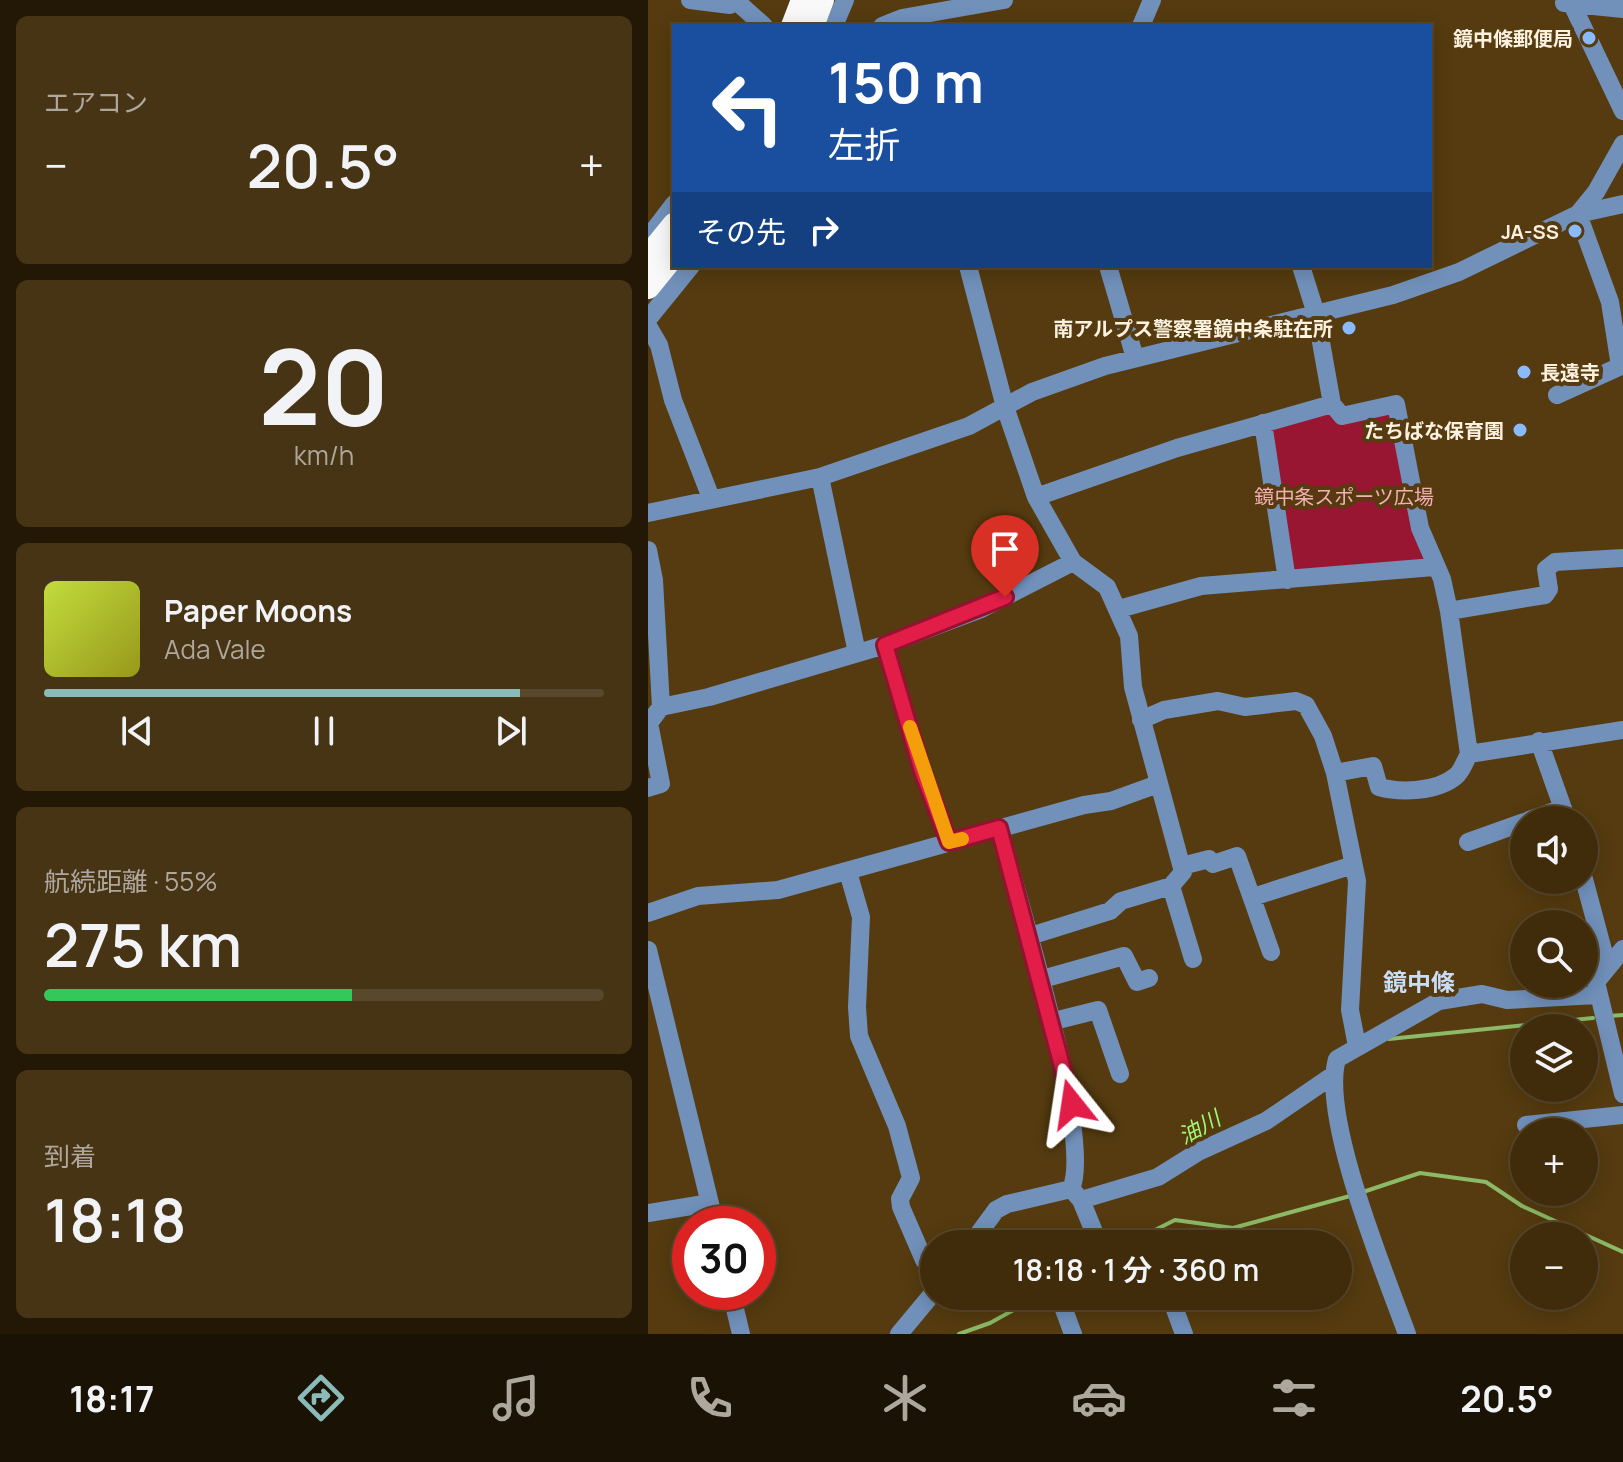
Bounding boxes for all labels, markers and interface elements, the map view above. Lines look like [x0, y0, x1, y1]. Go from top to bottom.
place label: 鏡中條郵便局 [1453, 25, 1573, 52]
marker: 鏡中條郵便局 [1580, 29, 1598, 47]
text: 150 m [828, 43, 984, 120]
icon: left [696, 56, 800, 160]
text: エアコン [44, 84, 148, 120]
text: 左折 [828, 120, 900, 169]
text: 20.5° [247, 124, 400, 206]
text: − [44, 135, 68, 195]
text: + [579, 135, 604, 195]
icon: right [802, 208, 846, 252]
text: その先 [696, 211, 786, 252]
place label: JA-SS [1501, 218, 1559, 245]
marker: JA-SS [1566, 222, 1584, 240]
text: 20 [259, 314, 389, 456]
place label: 南アルプス警察署鏡中条駐在所 [1053, 315, 1333, 342]
marker: 南アルプス警察署鏡中条駐在所 [1340, 319, 1358, 337]
place label: 長遠寺 [1540, 359, 1600, 386]
marker: 長遠寺 [1515, 363, 1533, 381]
place label: たちばな保育園 [1364, 417, 1504, 444]
marker: たちばな保育園 [1511, 421, 1529, 439]
text: km/h [294, 437, 354, 473]
park label: 鏡中条スポーツ広場 [1254, 483, 1434, 510]
pin [971, 515, 1039, 597]
icon: arrive [983, 527, 1027, 571]
text: Paper Moons [164, 590, 352, 631]
text: Ada Vale [164, 631, 266, 667]
icon: previous [115, 709, 159, 753]
icon: pause [302, 709, 346, 753]
icon: next [489, 709, 533, 753]
map controls [1510, 806, 1598, 1310]
button: sound [1510, 806, 1598, 894]
text: 航続距離 · 55% [44, 863, 218, 899]
text: 275 km [44, 903, 242, 985]
button: search [1510, 910, 1598, 998]
district label: 鏡中條 [1383, 965, 1455, 998]
button: layers [1510, 1014, 1598, 1102]
position arrow [1030, 1062, 1114, 1146]
water label: 油川 [1172, 1102, 1227, 1151]
button: + [1510, 1118, 1598, 1206]
text: 到着 [44, 1138, 96, 1174]
text: 18:18 [44, 1178, 187, 1260]
speed limit sign: 30 [672, 1206, 776, 1310]
button: − [1510, 1222, 1598, 1310]
text: 18:18 · 1 分 · 360 m [1013, 1249, 1259, 1290]
icon: directions [293, 1370, 349, 1426]
icon: music [488, 1370, 544, 1426]
icon: phone [682, 1370, 738, 1426]
icon: climate [877, 1370, 933, 1426]
icon: car [1071, 1370, 1127, 1426]
icon: filters [1266, 1370, 1322, 1426]
text: 18:17 [69, 1374, 154, 1423]
text: 20.5° [1460, 1374, 1554, 1423]

